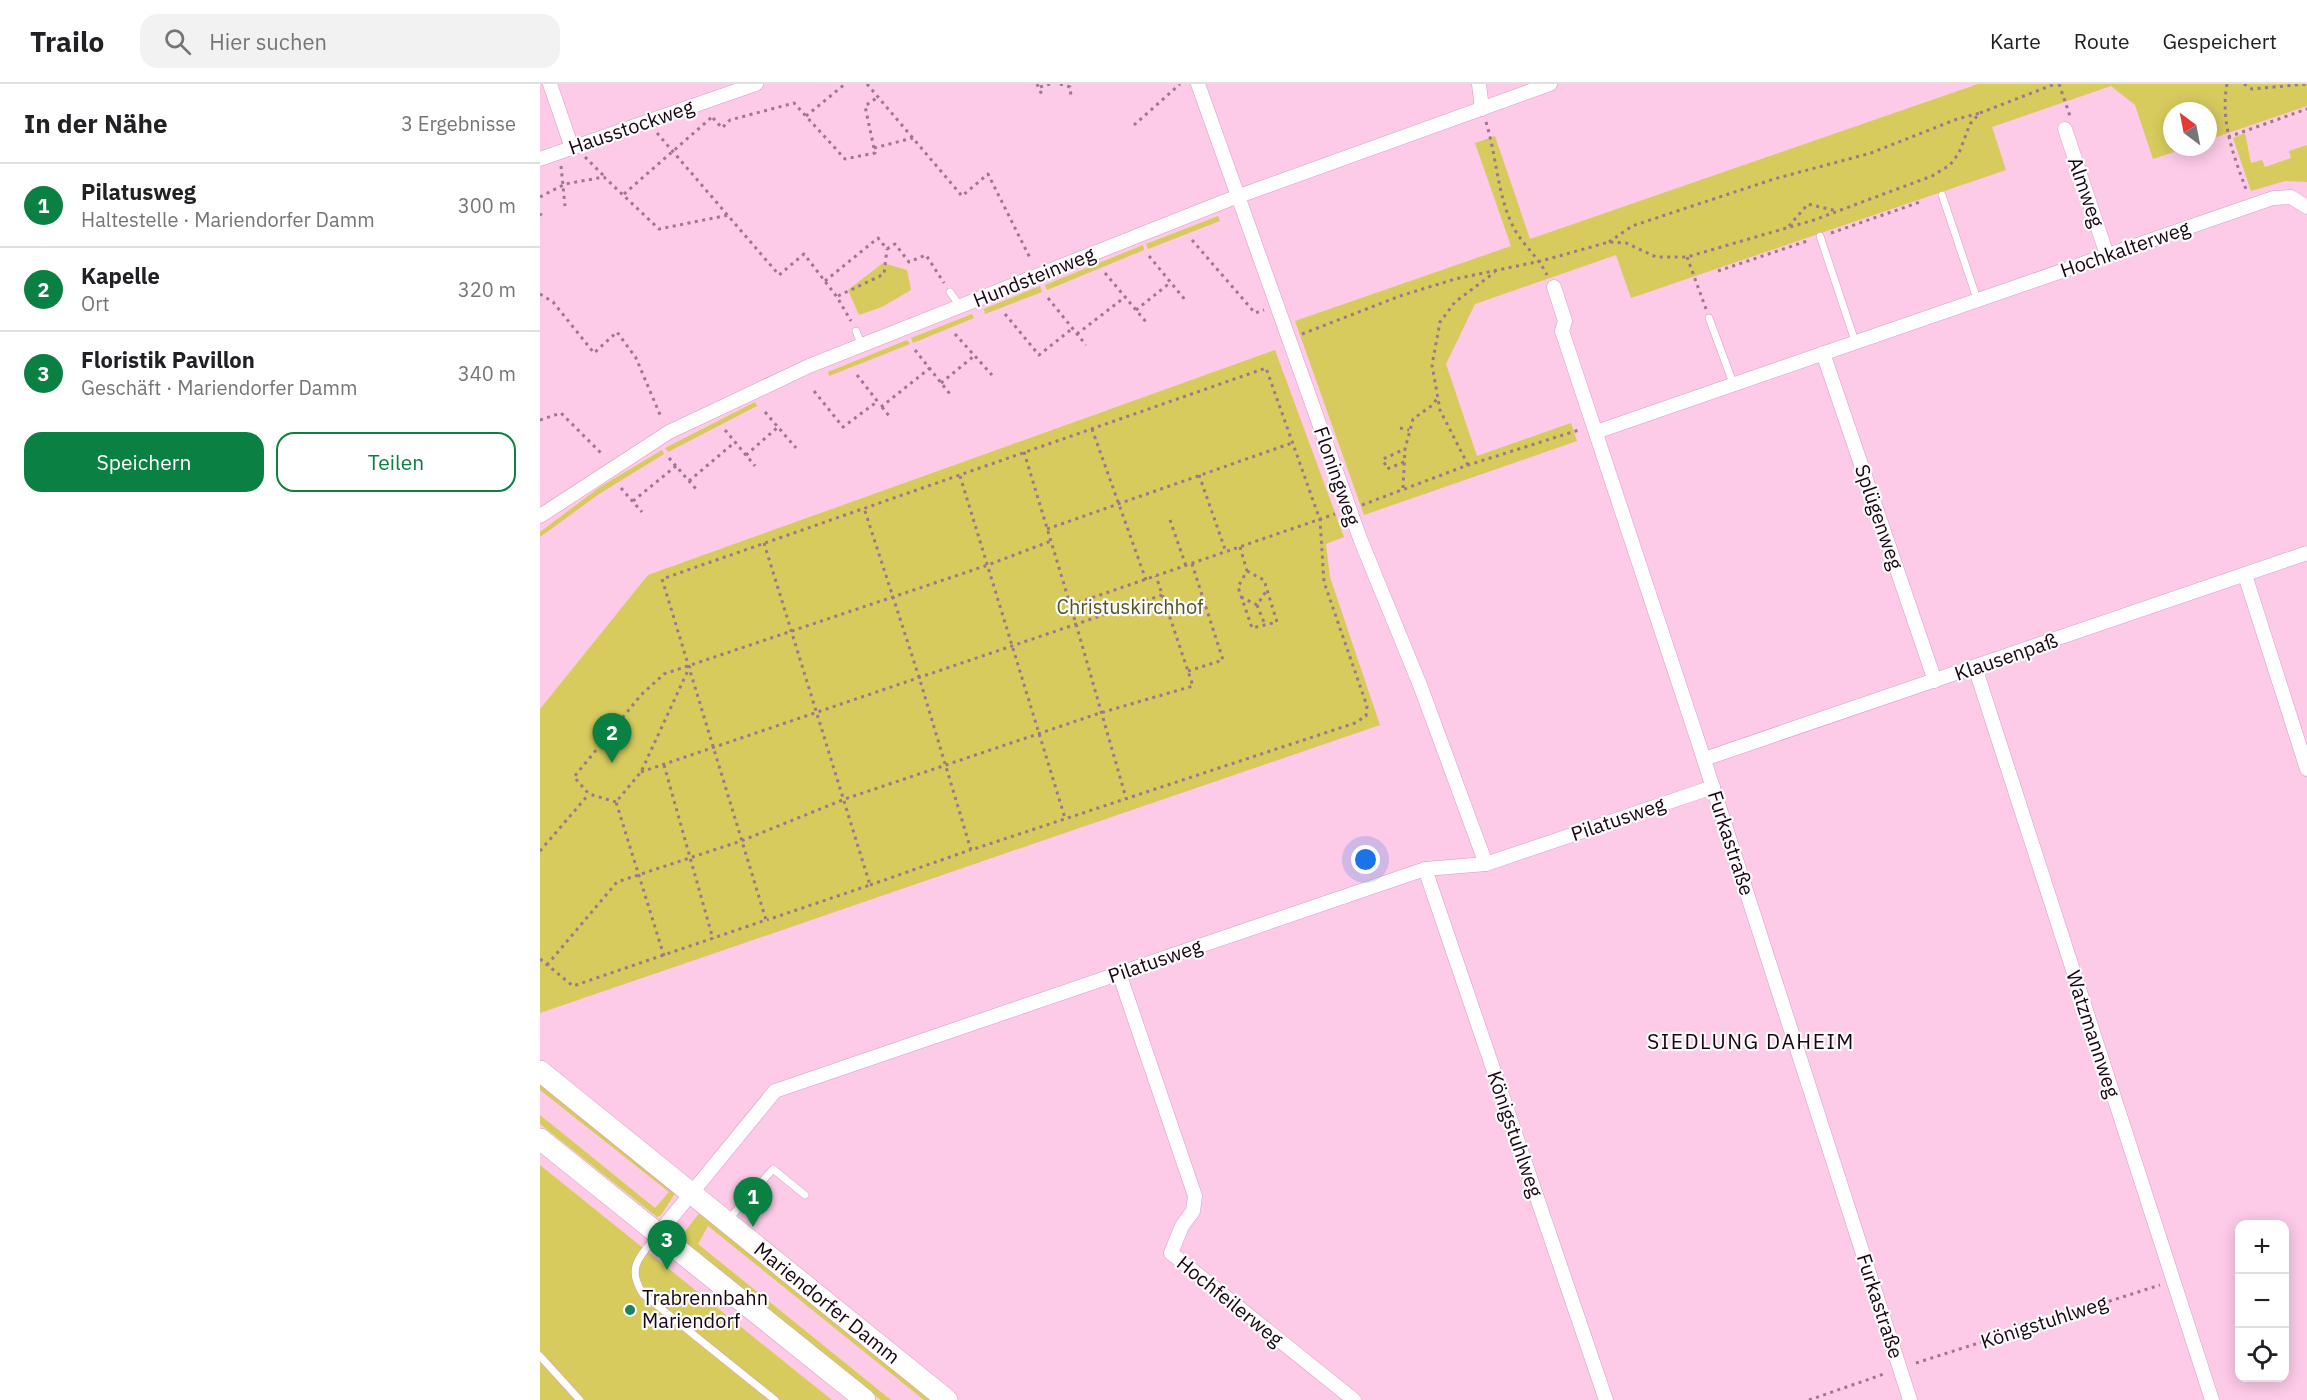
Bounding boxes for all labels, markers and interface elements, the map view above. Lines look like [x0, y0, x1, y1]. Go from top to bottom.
search box [140, 14, 560, 68]
text: Trailo [30, 23, 104, 60]
icon: search [161, 25, 194, 58]
text: Hier suchen [209, 27, 327, 56]
text: Karte [1990, 27, 2041, 55]
text: Route [2074, 27, 2130, 55]
text: Gespeichert [2163, 27, 2277, 55]
street label: Hausstockweg [565, 92, 698, 161]
north arrow [2163, 102, 2217, 156]
text: In der Nähe [24, 106, 168, 140]
text: 3 Ergebnisse [401, 110, 516, 137]
street label: Almweg [2062, 153, 2111, 231]
text: Pilatusweg [81, 177, 196, 206]
text: 1 [38, 192, 50, 219]
text: 300 m [458, 192, 516, 219]
text: Haltestelle · Mariendorfer Damm [81, 206, 375, 233]
street label: Hochkalterweg [2056, 214, 2194, 283]
street label: Hundsteinweg [969, 240, 1099, 313]
text: Kapelle [81, 261, 160, 290]
text: 2 [38, 276, 50, 303]
text: 320 m [458, 276, 516, 303]
text: Ort [81, 290, 110, 317]
text: Floristik Pavillon [81, 345, 255, 374]
text: 3 [38, 360, 50, 387]
text: 340 m [458, 360, 516, 387]
text: Geschäft · Mariendorfer Damm [81, 374, 357, 401]
street label: Floningweg [1308, 423, 1367, 529]
button: Speichern [24, 432, 264, 492]
button: Teilen [276, 432, 516, 492]
street label: Splügenweg [1849, 461, 1910, 573]
park label: Christuskirchhof [1057, 593, 1204, 620]
street label: Klausenpaß [1951, 626, 2061, 687]
pin: 2 [592, 714, 632, 763]
street label: Furkastraße [1702, 787, 1761, 899]
street label: Pilatusweg [1567, 790, 1669, 847]
your location [1351, 845, 1380, 874]
street label: Pilatusweg [1104, 932, 1206, 989]
street label: Watzmannweg [2060, 967, 2127, 1101]
district label: SIEDLUNG DAHEIM [1647, 1027, 1855, 1055]
street label: Königstuhlweg [1481, 1067, 1550, 1201]
pin: 1 [734, 1178, 772, 1227]
pin: 3 [648, 1220, 686, 1270]
map controls [2235, 1220, 2289, 1382]
button: + [2235, 1220, 2289, 1274]
street label: Mariendorfer Damm [749, 1235, 906, 1370]
street label: Hochfeilerweg [1171, 1249, 1290, 1352]
street label: Furkastraße [1851, 1250, 1910, 1362]
button: − [2235, 1274, 2289, 1328]
place label: Trabrennbahn Mariendorf [642, 1284, 768, 1334]
street label: Königstuhlweg [1977, 1288, 2111, 1355]
marker: Trabrennbahn Mariendorf [623, 1303, 637, 1317]
button: locate [2235, 1328, 2289, 1382]

